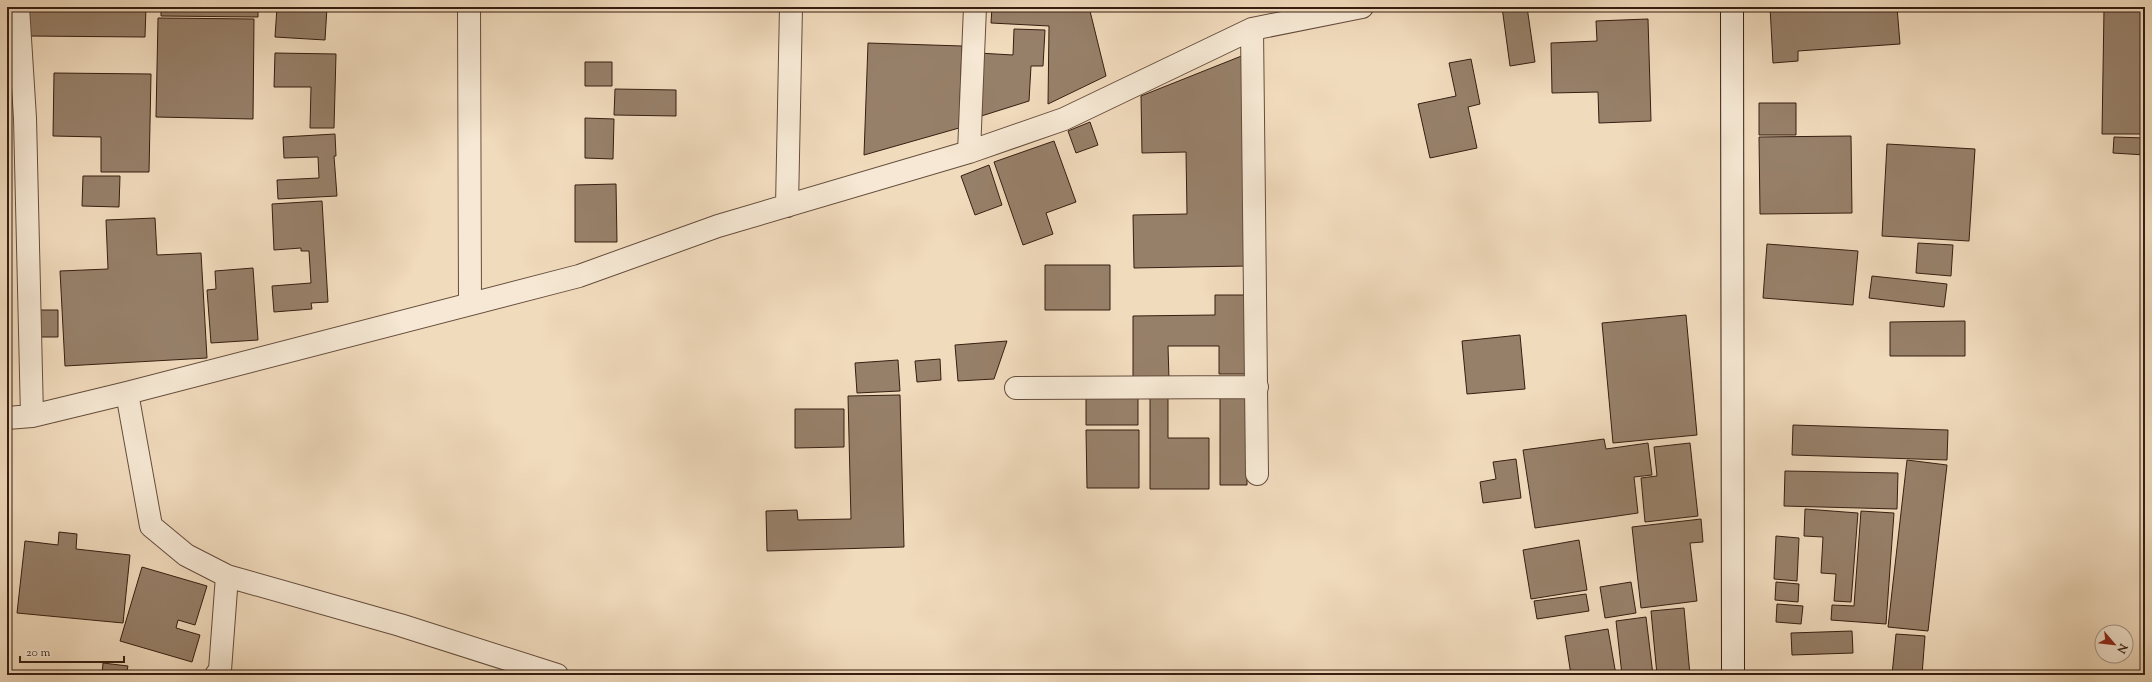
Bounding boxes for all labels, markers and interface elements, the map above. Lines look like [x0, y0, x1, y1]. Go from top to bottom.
north arrow [2094, 624, 2134, 664]
scale bar [20, 638, 124, 664]
text: N [2113, 640, 2132, 656]
text: 20 m [26, 644, 51, 662]

